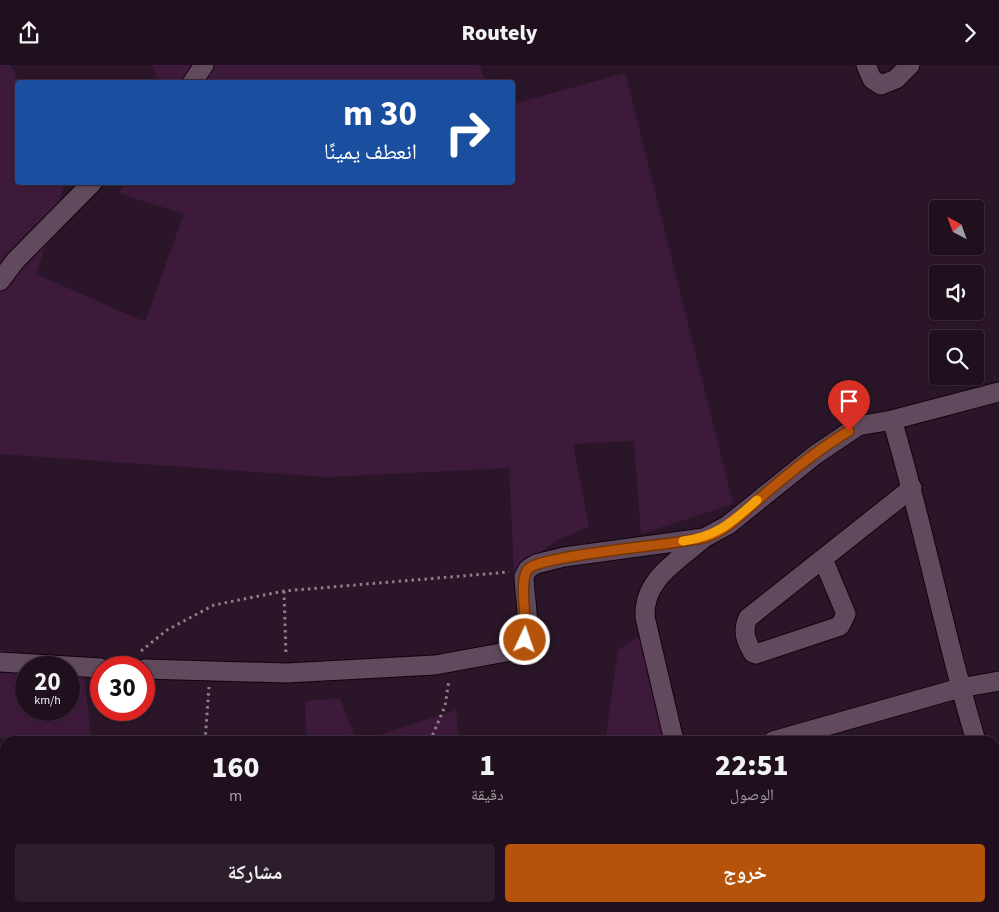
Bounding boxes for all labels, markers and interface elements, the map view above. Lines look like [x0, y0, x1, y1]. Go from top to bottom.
text: Routely [461, 17, 538, 49]
icon: share [15, 19, 43, 47]
icon: forward [956, 19, 984, 47]
text: 30 m [343, 89, 417, 139]
icon: right [435, 100, 500, 165]
text: انعطف يمينًا [324, 136, 417, 168]
north arrow [929, 200, 984, 255]
map controls [929, 200, 984, 385]
button: sound [929, 265, 984, 320]
button: search [929, 330, 984, 385]
pin [828, 380, 870, 431]
icon: arrive [835, 387, 863, 415]
position arrow [498, 613, 550, 665]
speed limit sign: 30 [90, 656, 155, 721]
text: 20 [34, 664, 61, 700]
text: km/h [34, 692, 61, 709]
text: 1 [479, 744, 495, 787]
text: 22:51 [715, 744, 789, 787]
text: 160 [212, 746, 260, 789]
text: دقيقة [471, 784, 504, 806]
text: الوصول [730, 784, 774, 806]
text: m [229, 785, 242, 807]
button: مشاركة [15, 844, 495, 902]
button: خروج [505, 844, 985, 902]

